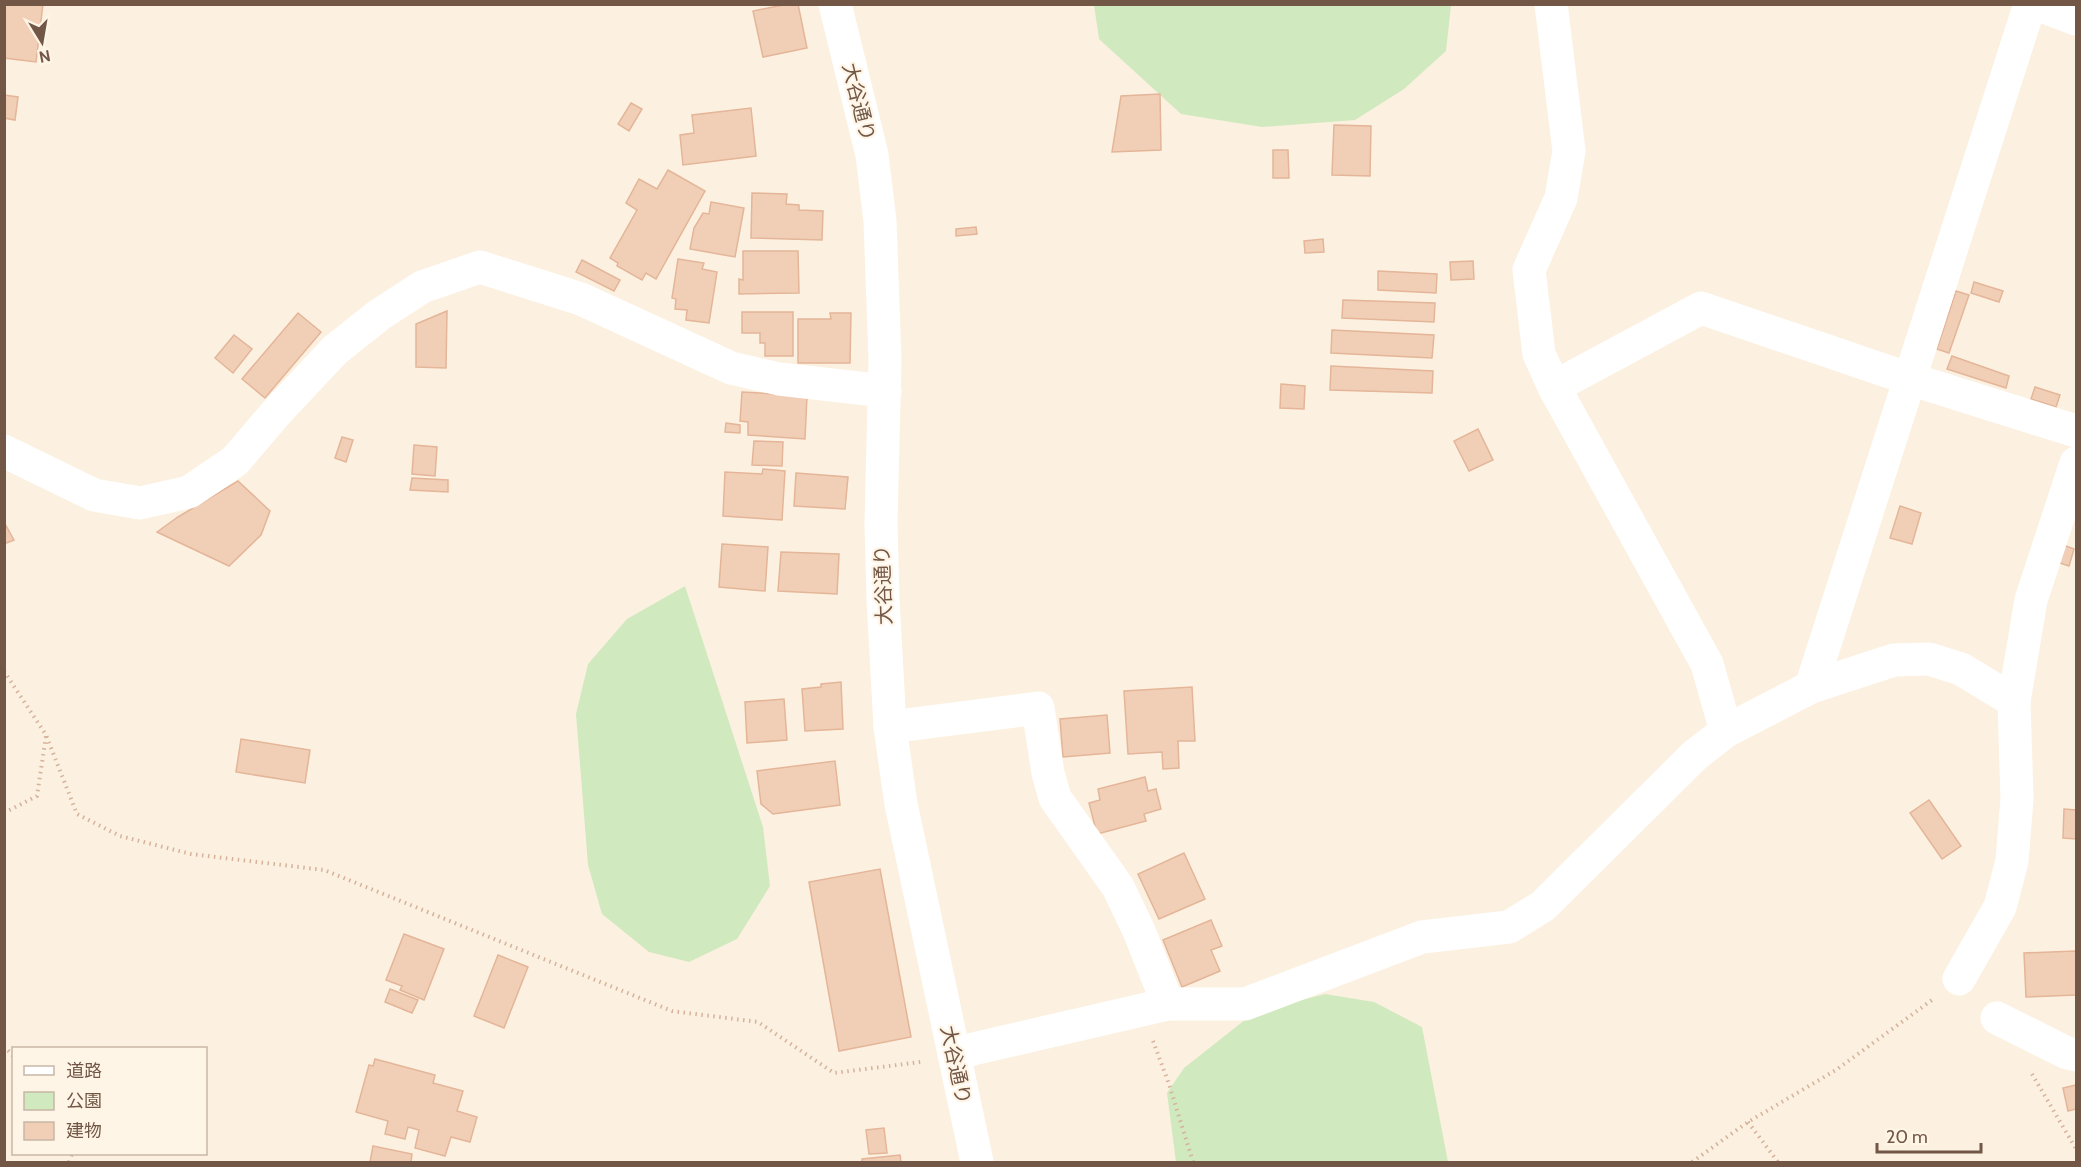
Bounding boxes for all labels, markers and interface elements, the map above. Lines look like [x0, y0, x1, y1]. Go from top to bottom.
north arrow [12, 12, 72, 72]
text: N [37, 46, 52, 67]
street label: 大谷通り [838, 60, 880, 144]
street label: 大谷通り [870, 545, 896, 625]
street label: 大谷通り [936, 1023, 976, 1107]
legend [12, 1047, 207, 1155]
text: 道路 [66, 1060, 102, 1082]
text: 公園 [66, 1090, 102, 1112]
scale bar [1877, 1116, 1980, 1154]
text: 建物 [66, 1120, 102, 1142]
text: 20 m [1886, 1126, 1928, 1148]

